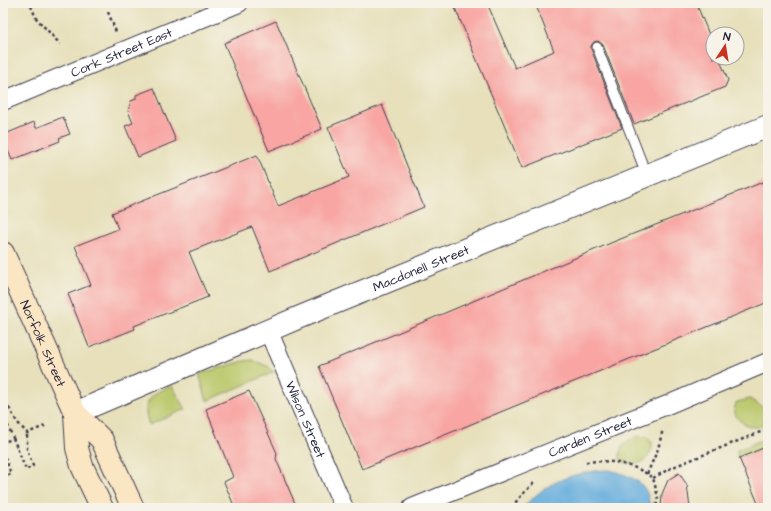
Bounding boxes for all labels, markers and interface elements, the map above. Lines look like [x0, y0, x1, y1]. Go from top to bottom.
street label: Cork Street East [68, 23, 176, 82]
north arrow [705, 26, 745, 66]
text: N [722, 29, 732, 45]
street label: Macdonell Street [370, 241, 473, 296]
street label: Norfolk Street [15, 298, 70, 391]
street label: Wilson Street [281, 378, 330, 462]
street label: Carden Street [546, 412, 636, 462]

